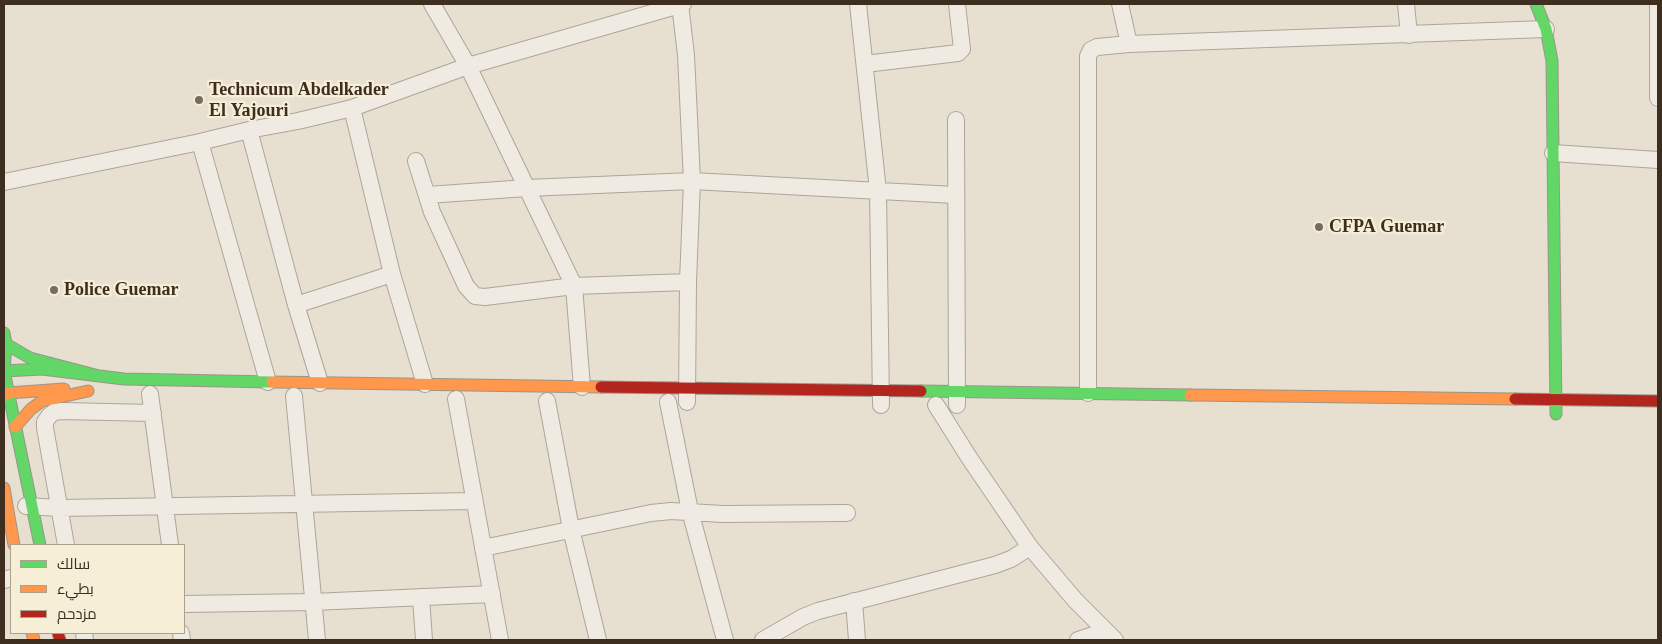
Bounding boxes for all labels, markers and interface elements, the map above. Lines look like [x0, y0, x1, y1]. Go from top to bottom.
place label: Technicum Abdelkader El Yajouri [209, 79, 389, 122]
marker: Technicum Abdelkader El Yajouri [193, 94, 205, 106]
place label: CFPA Guemar [1329, 216, 1444, 238]
marker: CFPA Guemar [1313, 221, 1325, 233]
place label: Police Guemar [64, 279, 178, 301]
marker: Police Guemar [48, 284, 60, 296]
legend [10, 544, 185, 634]
text: سالك [57, 556, 90, 572]
text: بطيء [57, 581, 94, 597]
text: مزدحم [57, 606, 97, 622]

